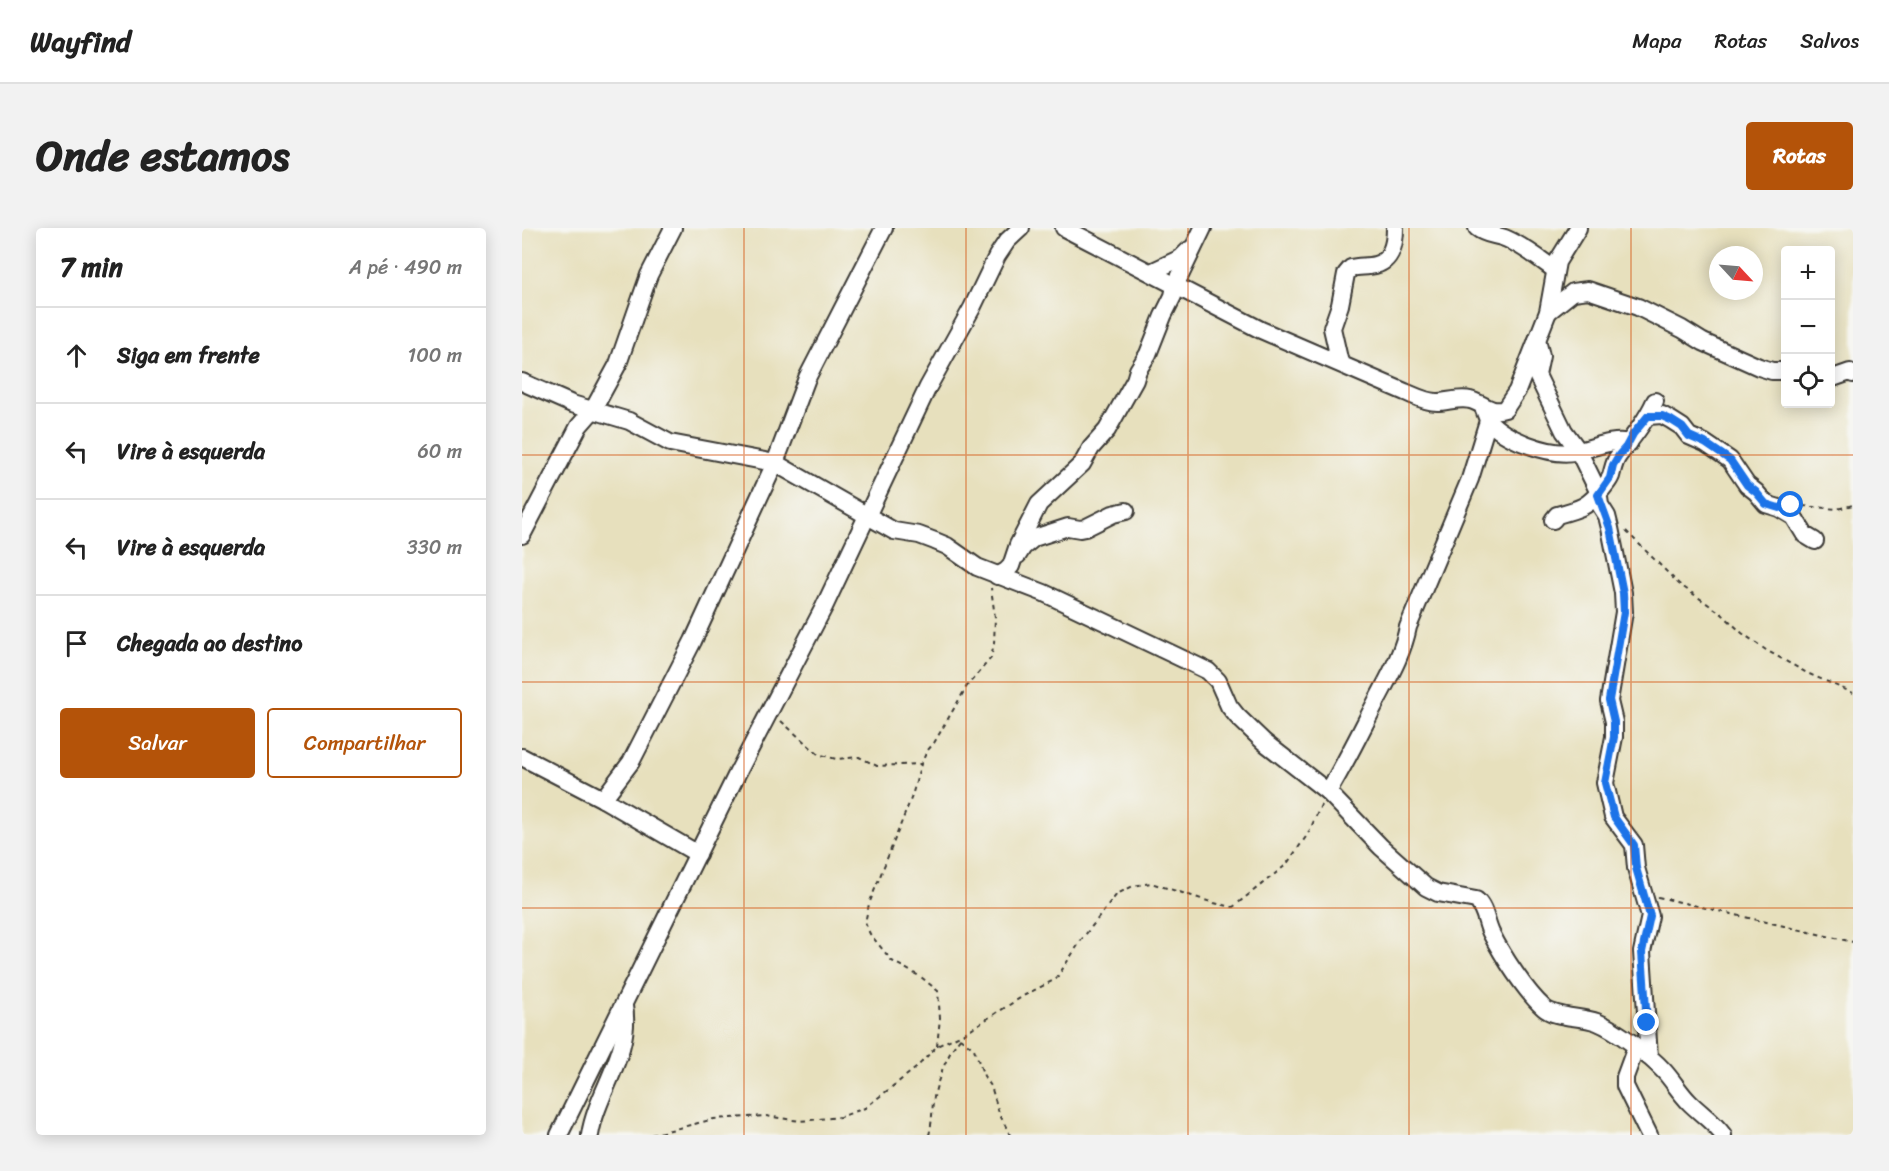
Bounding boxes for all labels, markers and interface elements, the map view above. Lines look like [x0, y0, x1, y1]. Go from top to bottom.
text: Wayfind [30, 17, 131, 66]
text: Mapa [1632, 22, 1681, 60]
text: Rotas [1714, 22, 1767, 60]
text: Salvos [1800, 22, 1859, 60]
text: Onde estamos [36, 119, 290, 193]
button: Rotas [1746, 122, 1853, 190]
text: 7 min [60, 244, 123, 290]
north arrow [1709, 246, 1763, 300]
map controls [1781, 246, 1835, 408]
button: + [1781, 246, 1835, 300]
text: A pé · 490 m [349, 250, 462, 285]
button: − [1781, 300, 1835, 354]
text: Siga em frente [117, 336, 260, 375]
text: 100 m [408, 338, 462, 373]
icon: ahead [60, 339, 93, 372]
button: locate [1781, 354, 1835, 408]
text: Vire à esquerda [117, 432, 265, 471]
text: 60 m [417, 434, 462, 469]
icon: left [60, 435, 93, 468]
route start [1777, 491, 1803, 517]
text: Vire à esquerda [117, 528, 265, 567]
text: 330 m [407, 530, 462, 565]
icon: left [60, 531, 93, 564]
text: Chegada ao destino [117, 624, 302, 663]
icon: arrive [60, 627, 93, 660]
button: Salvar [60, 708, 255, 778]
button: Compartilhar [267, 708, 462, 778]
route end [1633, 1009, 1659, 1035]

